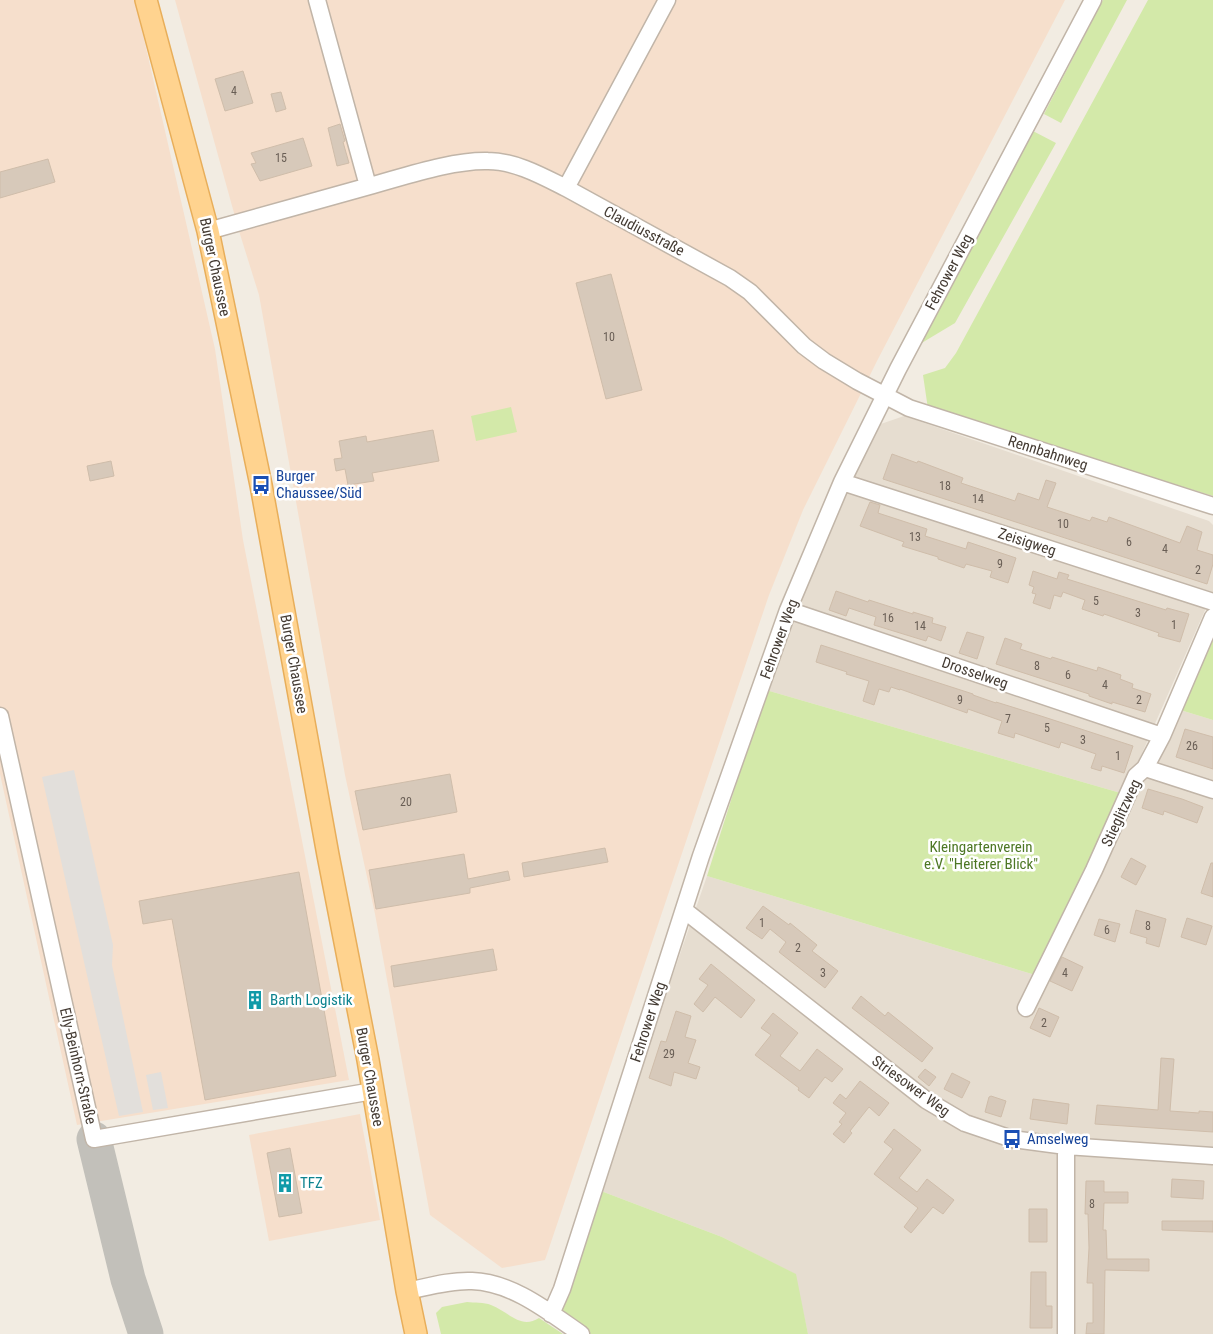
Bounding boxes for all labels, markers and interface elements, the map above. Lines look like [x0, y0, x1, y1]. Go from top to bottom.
house number: 4 [231, 84, 237, 98]
house number: 15 [275, 151, 287, 165]
street label: Claudiusstraße [600, 202, 688, 260]
street label: Burger Chaussee [196, 216, 234, 318]
street label: Fehrower Weg [921, 231, 977, 313]
house number: 10 [603, 330, 615, 344]
street label: Rennbahnweg [1006, 432, 1090, 474]
place label: Burger Chaussee/Süd [276, 467, 362, 502]
bus stop icon: Burger Chaussee/Süd [250, 474, 272, 496]
house number: 18 [939, 479, 951, 493]
house number: 14 [972, 492, 984, 506]
house number: 10 [1057, 517, 1069, 531]
street label: Zeisigweg [996, 524, 1058, 560]
house number: 13 [909, 530, 921, 544]
house number: 6 [1126, 535, 1132, 549]
house number: 4 [1162, 542, 1168, 556]
house number: 9 [997, 557, 1003, 571]
house number: 2 [1195, 563, 1201, 577]
house number: 5 [1093, 594, 1099, 608]
street label: Fehrower Weg [756, 597, 802, 681]
house number: 3 [1135, 606, 1141, 620]
house number: 16 [882, 611, 894, 625]
street label: Burger Chaussee [276, 613, 312, 715]
house number: 1 [1171, 618, 1177, 632]
house number: 14 [914, 619, 926, 633]
street label: Drosselweg [940, 653, 1010, 693]
house number: 8 [1034, 659, 1040, 673]
house number: 6 [1065, 668, 1071, 682]
house number: 4 [1102, 678, 1108, 692]
house number: 9 [957, 693, 963, 707]
house number: 2 [1136, 693, 1142, 707]
house number: 7 [1005, 712, 1011, 726]
house number: 5 [1044, 721, 1050, 735]
house number: 3 [1080, 733, 1086, 747]
house number: 26 [1186, 739, 1198, 753]
house number: 1 [1115, 749, 1121, 763]
street label: Stieglitzweg [1098, 776, 1144, 850]
house number: 20 [400, 795, 412, 809]
park label: Kleingartenverein e.V. "Heiterer Blick" [924, 838, 1038, 873]
house number: 1 [759, 916, 765, 930]
house number: 8 [1145, 919, 1151, 933]
house number: 6 [1104, 923, 1110, 937]
house number: 2 [795, 941, 801, 955]
house number: 3 [820, 966, 826, 980]
house number: 4 [1062, 966, 1068, 980]
street label: Fehrower Weg [627, 979, 669, 1065]
building icon: Barth Logistik [244, 989, 266, 1011]
place label: Barth Logistik [270, 991, 353, 1009]
street label: Elly-Beinhorn-Straße [56, 1006, 100, 1126]
house number: 2 [1041, 1016, 1047, 1030]
street label: Burger Chaussee [352, 1026, 388, 1128]
house number: 29 [663, 1047, 675, 1061]
street label: Striesower Weg [868, 1052, 954, 1120]
bus stop icon: Amselweg [1001, 1128, 1023, 1150]
place label: Amselweg [1027, 1130, 1088, 1148]
building icon: TFZ [274, 1172, 296, 1194]
place label: TFZ [300, 1174, 323, 1192]
house number: 8 [1089, 1197, 1095, 1211]

